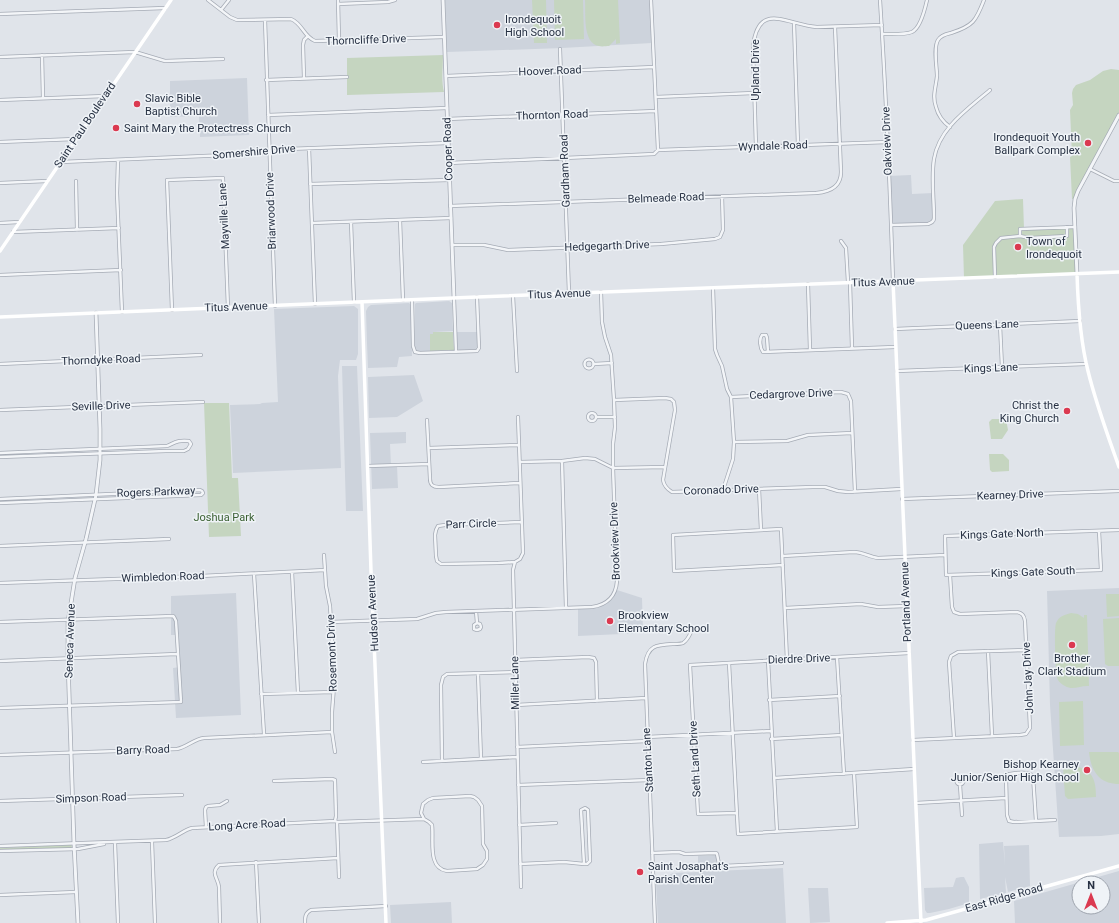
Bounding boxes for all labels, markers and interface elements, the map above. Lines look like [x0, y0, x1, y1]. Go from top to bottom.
place label: Irondequoit High School [505, 13, 564, 39]
marker: Irondequoit High School [492, 20, 502, 30]
street label: Thorncliffe Drive [325, 32, 407, 48]
street label: Upland Drive [749, 39, 762, 101]
street label: Hoover Road [518, 63, 582, 79]
street label: Saint Paul Boulevard [51, 80, 119, 170]
place label: Slavic Bible Baptist Church [145, 92, 217, 118]
marker: Slavic Bible Baptist Church [132, 99, 142, 109]
street label: Oakview Drive [879, 106, 895, 176]
street label: Thornton Road [516, 107, 588, 123]
street label: Cooper Road [440, 117, 456, 181]
place label: Saint Mary the Protectress Church [124, 122, 291, 135]
marker: Saint Mary the Protectress Church [111, 123, 121, 133]
place label: Irondequoit Youth Ballpark Complex [993, 131, 1081, 157]
street label: Gardham Road [557, 134, 573, 208]
street label: Wyndale Road [738, 138, 808, 154]
marker: Irondequoit Youth Ballpark Complex [1083, 138, 1093, 148]
street label: Somershire Drive [212, 142, 296, 162]
street label: Briarwood Drive [263, 172, 279, 250]
street label: Mayville Lane [216, 182, 232, 250]
street label: Belmeade Road [627, 190, 705, 206]
place label: Town of Irondequoit [1026, 235, 1082, 261]
street label: Hedgegarth Drive [564, 238, 650, 254]
marker: Town of Irondequoit [1013, 242, 1023, 252]
street label: Titus Avenue [851, 274, 915, 290]
street label: Titus Avenue [527, 286, 591, 302]
street label: Titus Avenue [204, 299, 268, 315]
street label: Queens Lane [955, 317, 1019, 333]
street label: Thorndyke Road [61, 352, 141, 368]
street label: Kings Lane [964, 361, 1018, 375]
street label: Cedargrove Drive [749, 386, 833, 402]
street label: Seville Drive [71, 398, 131, 414]
place label: Christ the King Church [1000, 399, 1059, 425]
marker: Christ the King Church [1062, 406, 1072, 416]
street label: Coronado Drive [683, 482, 759, 498]
street label: Rogers Parkway [116, 484, 196, 500]
street label: Kearney Drive [976, 487, 1044, 503]
street label: Brookview Drive [607, 502, 623, 580]
park label: Joshua Park [193, 511, 255, 524]
street label: Parr Circle [445, 517, 497, 531]
street label: Kings Gate North [960, 526, 1044, 542]
street label: Portland Avenue [898, 561, 914, 642]
street label: Kings Gate South [991, 564, 1075, 580]
street label: Wimbledon Road [121, 569, 205, 585]
street label: Hudson Avenue [364, 574, 382, 652]
street label: Seneca Avenue [62, 603, 78, 679]
place label: Brookview Elementary School [618, 609, 709, 635]
street label: Rosemont Drive [324, 614, 340, 692]
marker: Brookview Elementary School [605, 616, 615, 626]
marker: Brother Clark Stadium [1067, 640, 1077, 650]
street label: John Jay Drive [1020, 642, 1036, 714]
street label: Dierdre Drive [768, 651, 831, 667]
place label: Brother Clark Stadium [1038, 652, 1106, 678]
street label: Miller Lane [508, 656, 522, 710]
street label: Seth Land Drive [687, 720, 703, 797]
street label: Stanton Lane [640, 727, 656, 793]
street label: Barry Road [116, 743, 170, 757]
place label: Bishop Kearney Junior/Senior High School [951, 758, 1080, 784]
marker: Bishop Kearney Junior/Senior High School [1082, 765, 1092, 775]
street label: Simpson Road [55, 790, 127, 806]
street label: Long Acre Road [208, 816, 286, 834]
place label: Saint Josaphat’s Parish Center [648, 860, 729, 886]
marker: Saint Josaphat’s Parish Center [635, 867, 645, 877]
north arrow [1071, 875, 1111, 915]
text: N [1087, 879, 1095, 892]
street label: East Ridge Road [964, 881, 1044, 915]

